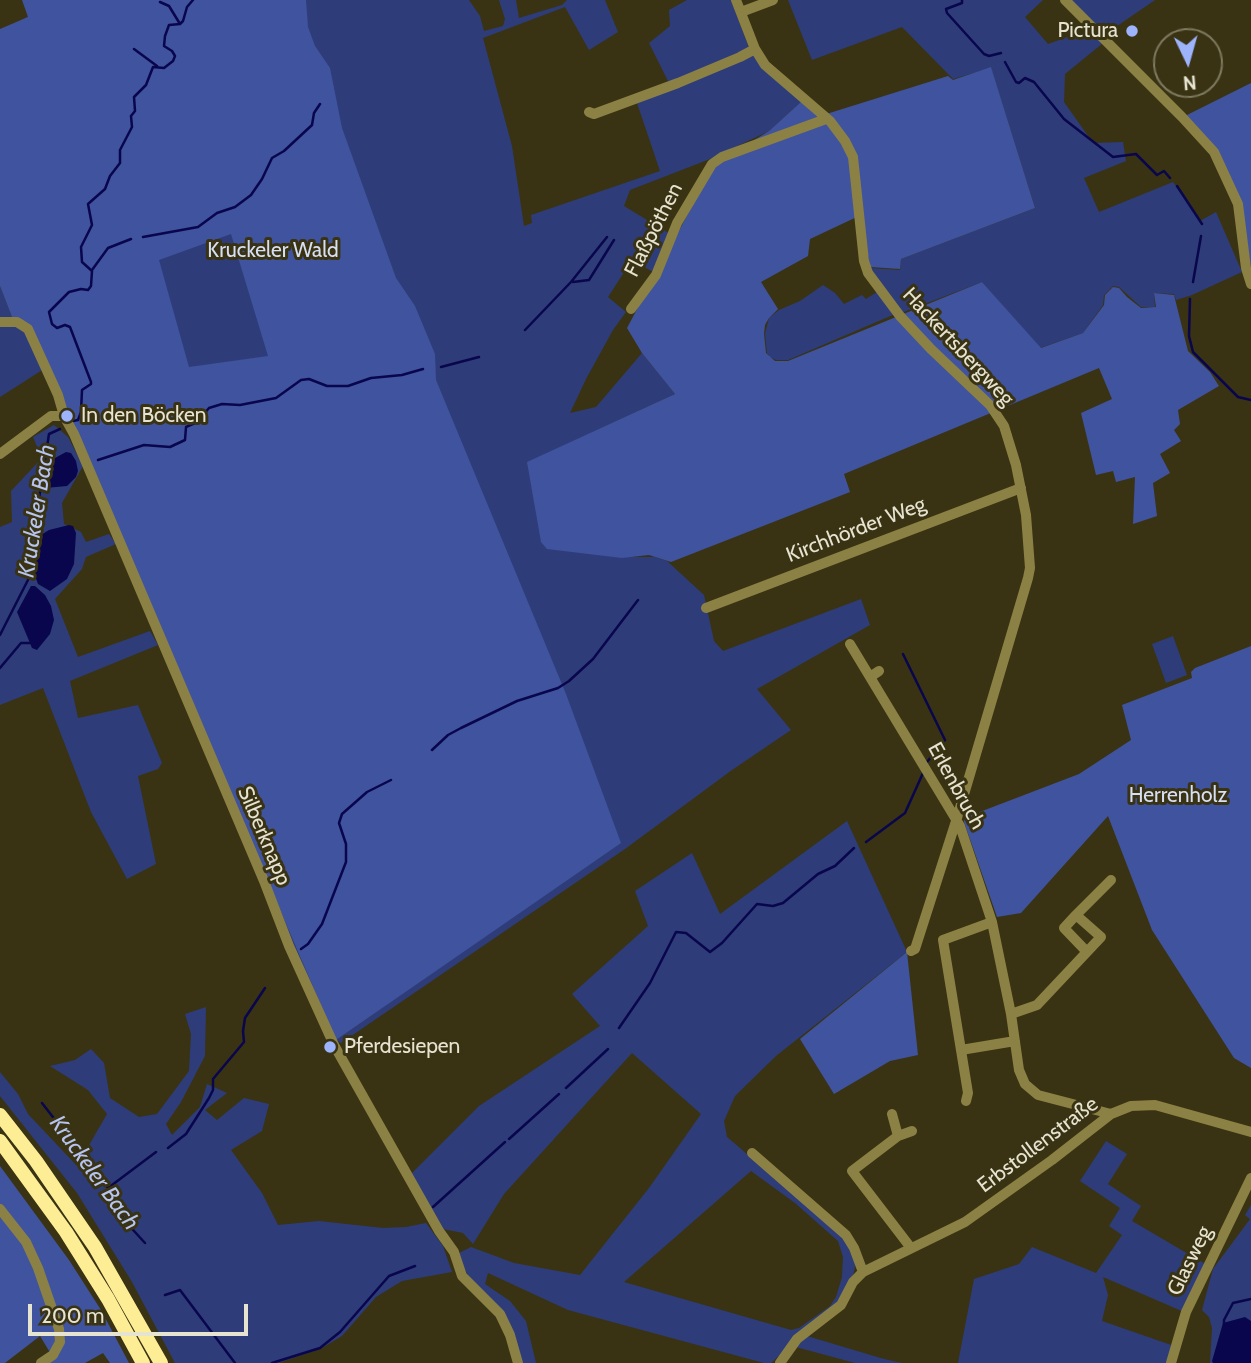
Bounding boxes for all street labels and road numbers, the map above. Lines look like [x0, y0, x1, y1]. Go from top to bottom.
street label: Flaßpöthen [620, 179, 688, 281]
street label: Hackertsbergweg [897, 283, 1019, 411]
street label: Kirchhörder Weg [783, 492, 929, 568]
street label: Erlenbruch [922, 738, 990, 834]
street label: Silberknapp [232, 783, 296, 889]
street label: Erbstollenstraße [973, 1091, 1103, 1199]
street label: Glasweg [1162, 1222, 1218, 1300]

